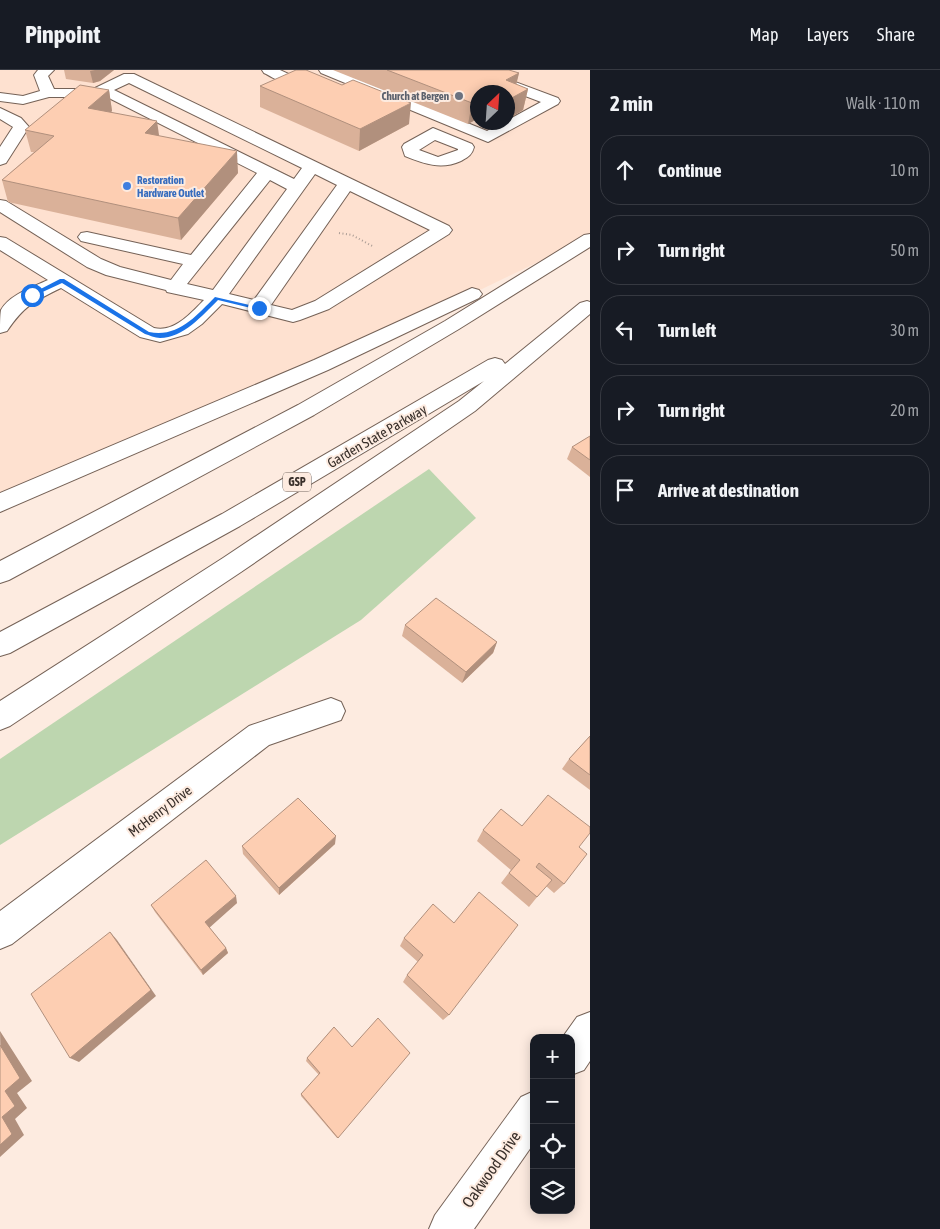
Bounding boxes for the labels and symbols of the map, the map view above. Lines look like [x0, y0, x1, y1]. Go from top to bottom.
north arrow [470, 85, 515, 130]
place label: Church at Bergen [381, 90, 449, 102]
marker: Church at Bergen [453, 90, 465, 102]
place label: Restoration Hardware Outlet [137, 174, 205, 199]
marker: Restoration Hardware Outlet [121, 180, 133, 192]
route start [21, 284, 44, 307]
route end [248, 297, 271, 320]
street label: Garden State Parkway [324, 401, 430, 471]
road number: GSP [283, 472, 311, 492]
street label: McHenry Drive [125, 782, 195, 840]
street label: Oakwood Drive [458, 1127, 524, 1211]

